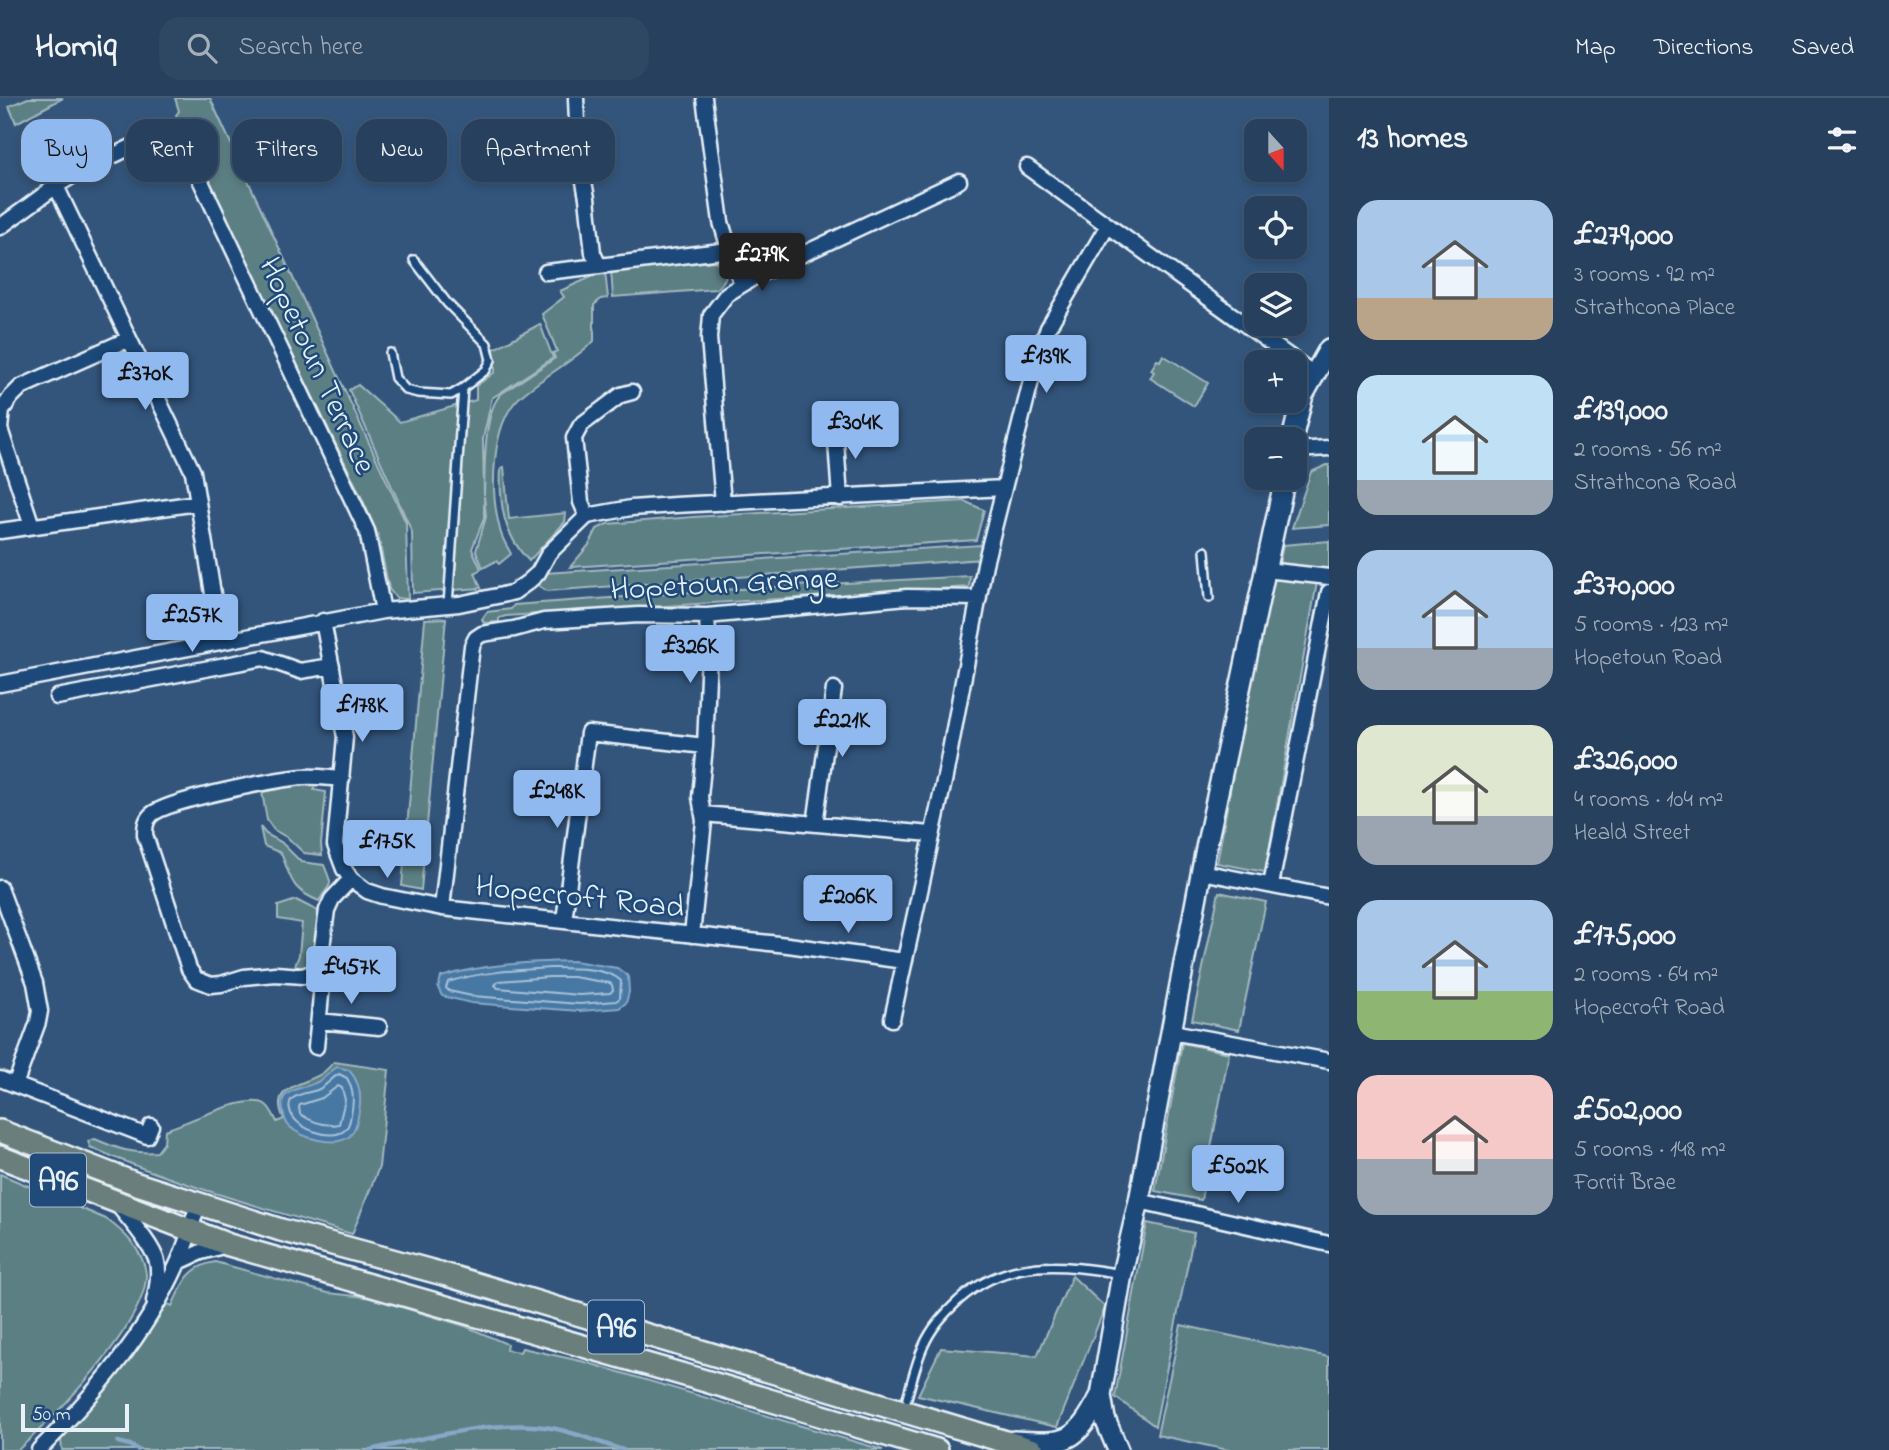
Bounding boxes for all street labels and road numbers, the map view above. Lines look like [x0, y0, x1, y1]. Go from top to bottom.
street label: Hopetoun Terrace [245, 250, 387, 483]
street label: Hopetoun Grange [609, 556, 840, 615]
street label: Hopecroft Road [473, 864, 686, 933]
road number: A96 [30, 1154, 86, 1206]
road number: A96 [588, 1301, 644, 1354]

